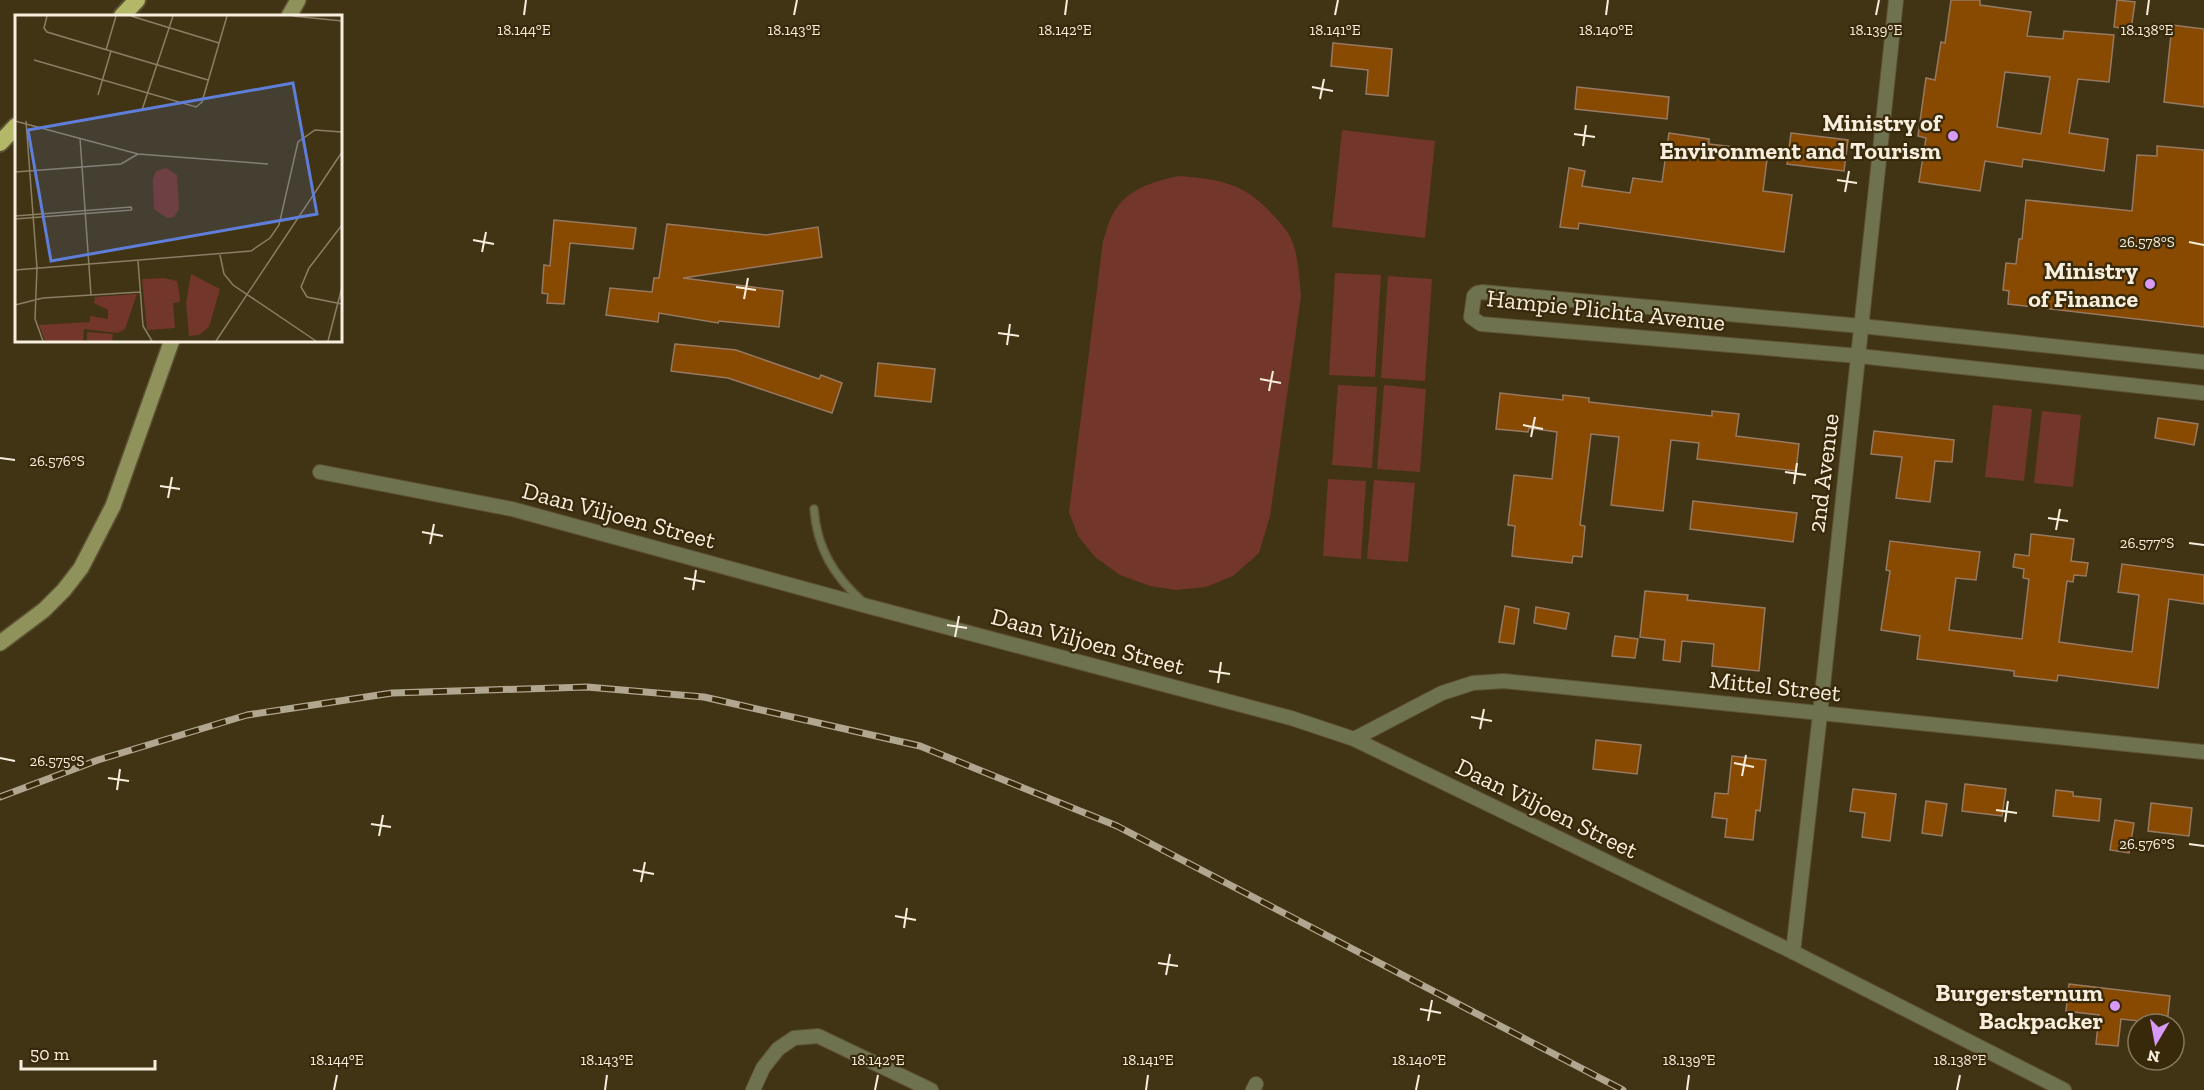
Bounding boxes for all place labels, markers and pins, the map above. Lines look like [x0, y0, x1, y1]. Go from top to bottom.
place label: Ministry of Environment and Tourism [1659, 108, 1944, 165]
marker: Ministry of Environment and Tourism [1946, 129, 1960, 143]
place label: Ministry of Finance [2028, 256, 2138, 313]
marker: Ministry of Finance [2143, 277, 2157, 291]
place label: Burgersternum Backpacker [1936, 978, 2103, 1035]
marker: Burgersternum Backpacker [2108, 999, 2122, 1013]

